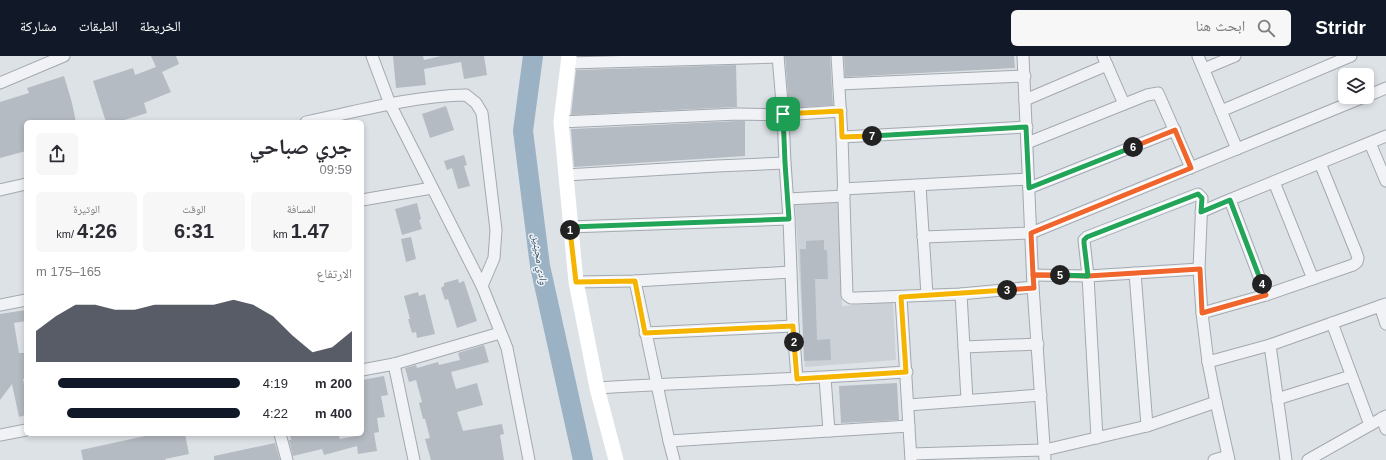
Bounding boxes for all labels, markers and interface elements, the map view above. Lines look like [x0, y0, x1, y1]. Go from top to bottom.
search box [1011, 10, 1291, 46]
text: ابحث هنا [1195, 17, 1245, 34]
icon: search [1255, 17, 1277, 39]
text: Stridr [1315, 17, 1366, 38]
text: مشاركة [20, 18, 57, 34]
text: الطبقات [79, 18, 118, 34]
text: الخريطة [140, 18, 181, 34]
map controls [1338, 68, 1374, 104]
button: layers [1338, 68, 1374, 104]
pin [766, 97, 800, 131]
icon: arrive [772, 103, 794, 125]
pin: 7 [862, 126, 882, 146]
text: 7 [869, 130, 875, 142]
button: share [36, 133, 78, 175]
text: جري صباحي [249, 134, 352, 159]
pin: 6 [1123, 137, 1143, 157]
text: 6 [1130, 141, 1136, 153]
text: 09:59 [319, 162, 352, 177]
text: الوتيرة [73, 203, 100, 215]
text: الوقت [182, 203, 206, 215]
text: المسافة [287, 203, 316, 215]
text: 4:26 [77, 220, 117, 242]
text: 6:31 [174, 220, 214, 242]
text: 1.47 [291, 220, 330, 242]
pin: 1 [560, 220, 580, 240]
text: 1 [567, 224, 573, 236]
text: /km [56, 228, 77, 240]
text: km [273, 228, 291, 240]
water label: وادي مجينين [527, 232, 550, 286]
text: 165–175 m [36, 264, 101, 279]
pin: 5 [1050, 265, 1070, 285]
text: الارتفاع [317, 266, 352, 281]
text: 5 [1057, 269, 1063, 281]
pin: 4 [1252, 274, 1272, 294]
text: 4 [1259, 278, 1265, 290]
pin: 3 [997, 280, 1017, 300]
text: 3 [1004, 284, 1010, 296]
pin: 2 [784, 332, 804, 352]
text: 2 [791, 336, 797, 348]
text: 4:19 [263, 376, 288, 391]
text: 200 m [315, 376, 352, 391]
text: 4:22 [263, 406, 288, 421]
text: 400 m [315, 406, 352, 421]

